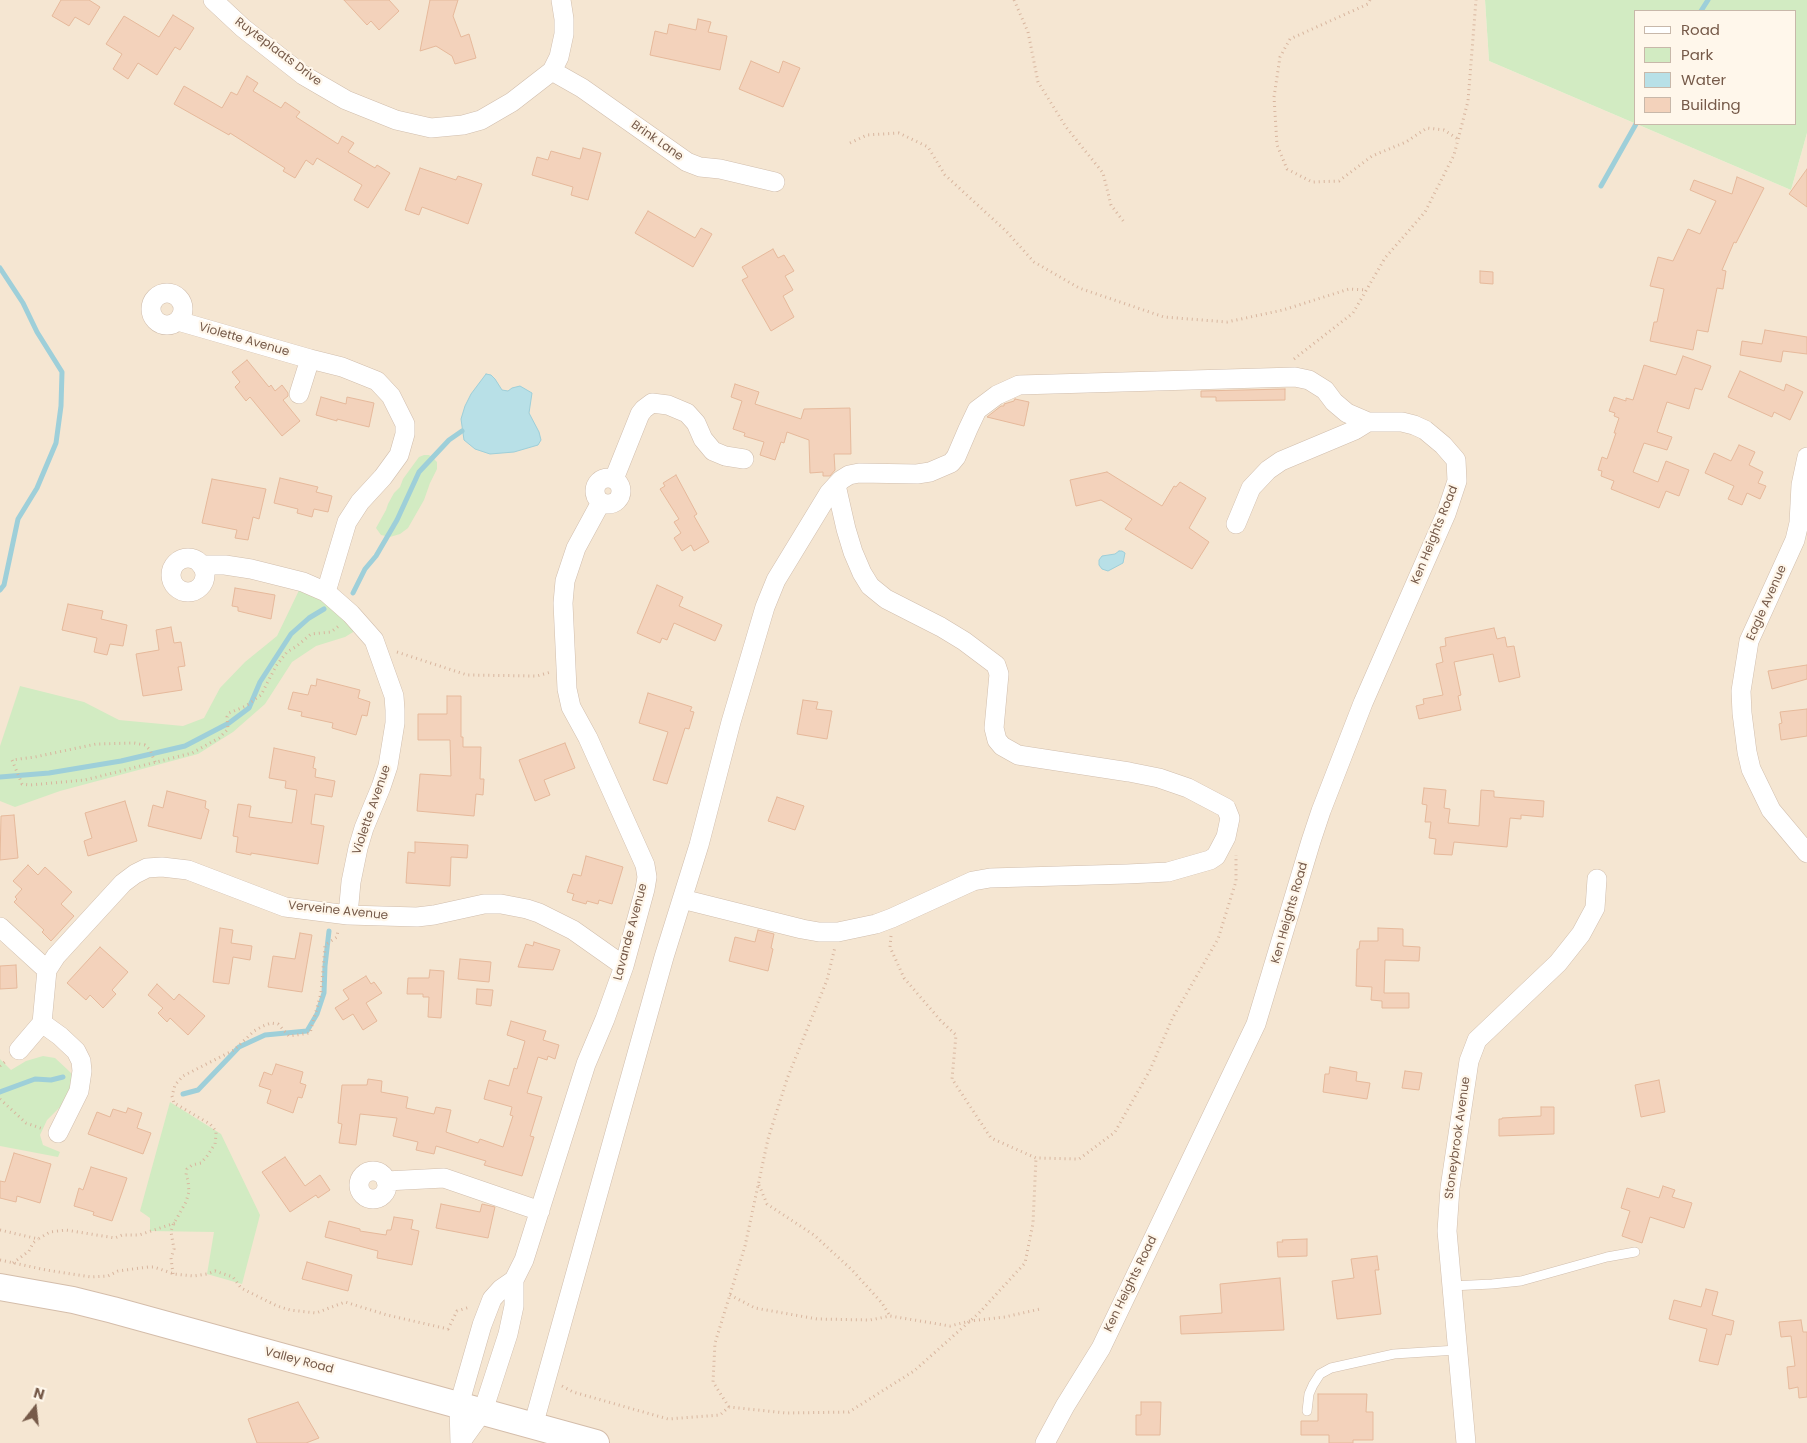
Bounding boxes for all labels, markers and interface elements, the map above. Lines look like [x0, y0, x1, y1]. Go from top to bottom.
legend [1634, 10, 1797, 125]
street label: Ruyteplaats Drive [232, 15, 324, 89]
text: Road [1681, 19, 1720, 40]
text: Park [1681, 44, 1713, 65]
text: Water [1681, 69, 1726, 90]
text: Building [1681, 94, 1741, 115]
street label: Brink Lane [628, 118, 686, 164]
street label: Violette Avenue [197, 320, 291, 360]
street label: Ken Heights Road [1409, 484, 1461, 586]
street label: Eagle Avenue [1744, 563, 1790, 643]
street label: Violette Avenue [350, 763, 394, 857]
street label: Ken Heights Road [1269, 861, 1311, 965]
street label: Lavande Avenue [611, 882, 651, 982]
street label: Verveine Avenue [287, 899, 389, 923]
street label: Stoneybrook Avenue [1442, 1076, 1474, 1200]
street label: Ken Heights Road [1102, 1234, 1160, 1334]
street label: Valley Road [263, 1345, 335, 1377]
north arrow [10, 1383, 60, 1433]
text: N [31, 1383, 47, 1405]

